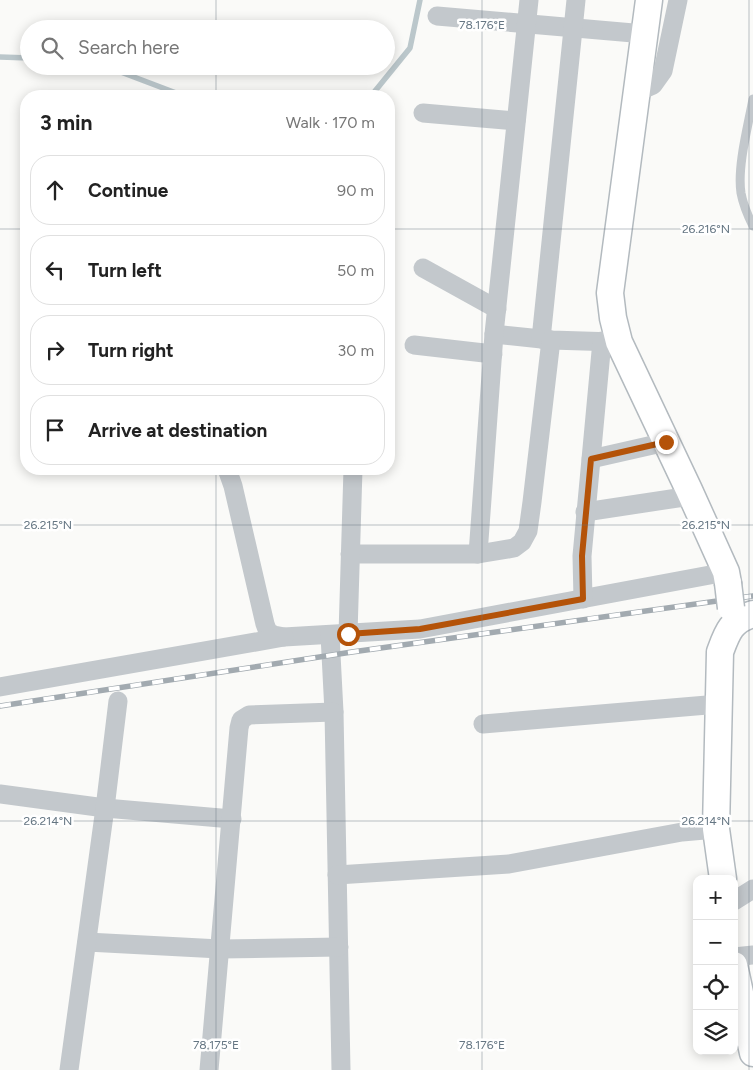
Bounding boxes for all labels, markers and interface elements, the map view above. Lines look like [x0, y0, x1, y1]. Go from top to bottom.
text: 78.176°E [459, 18, 505, 32]
search box [20, 20, 395, 75]
icon: search [38, 34, 66, 62]
text: Search here [78, 36, 180, 59]
text: 3 min [40, 110, 92, 135]
text: Walk · 170 m [286, 113, 375, 132]
icon: ahead [41, 176, 69, 204]
text: Continue [88, 179, 168, 202]
text: 90 m [337, 181, 374, 200]
text: 26.216°N [682, 222, 730, 236]
icon: left [41, 256, 69, 284]
text: Turn left [88, 259, 162, 282]
text: 50 m [337, 261, 374, 280]
icon: right [41, 336, 69, 364]
text: Turn right [88, 339, 174, 362]
text: 30 m [337, 341, 374, 360]
icon: arrive [41, 416, 69, 444]
text: Arrive at destination [88, 419, 267, 442]
route end [655, 431, 678, 454]
text: 26.215°N [24, 518, 72, 532]
text: 26.215°N [682, 518, 730, 532]
route start [337, 623, 360, 646]
text: 26.214°N [24, 814, 72, 828]
text: 26.214°N [682, 814, 730, 828]
map controls [693, 875, 738, 1055]
button: + [693, 875, 738, 920]
button: − [693, 920, 738, 965]
button: locate [693, 965, 738, 1010]
button: layers [693, 1010, 738, 1055]
text: 78.175°E [193, 1038, 239, 1052]
text: 78.176°E [459, 1038, 505, 1052]

